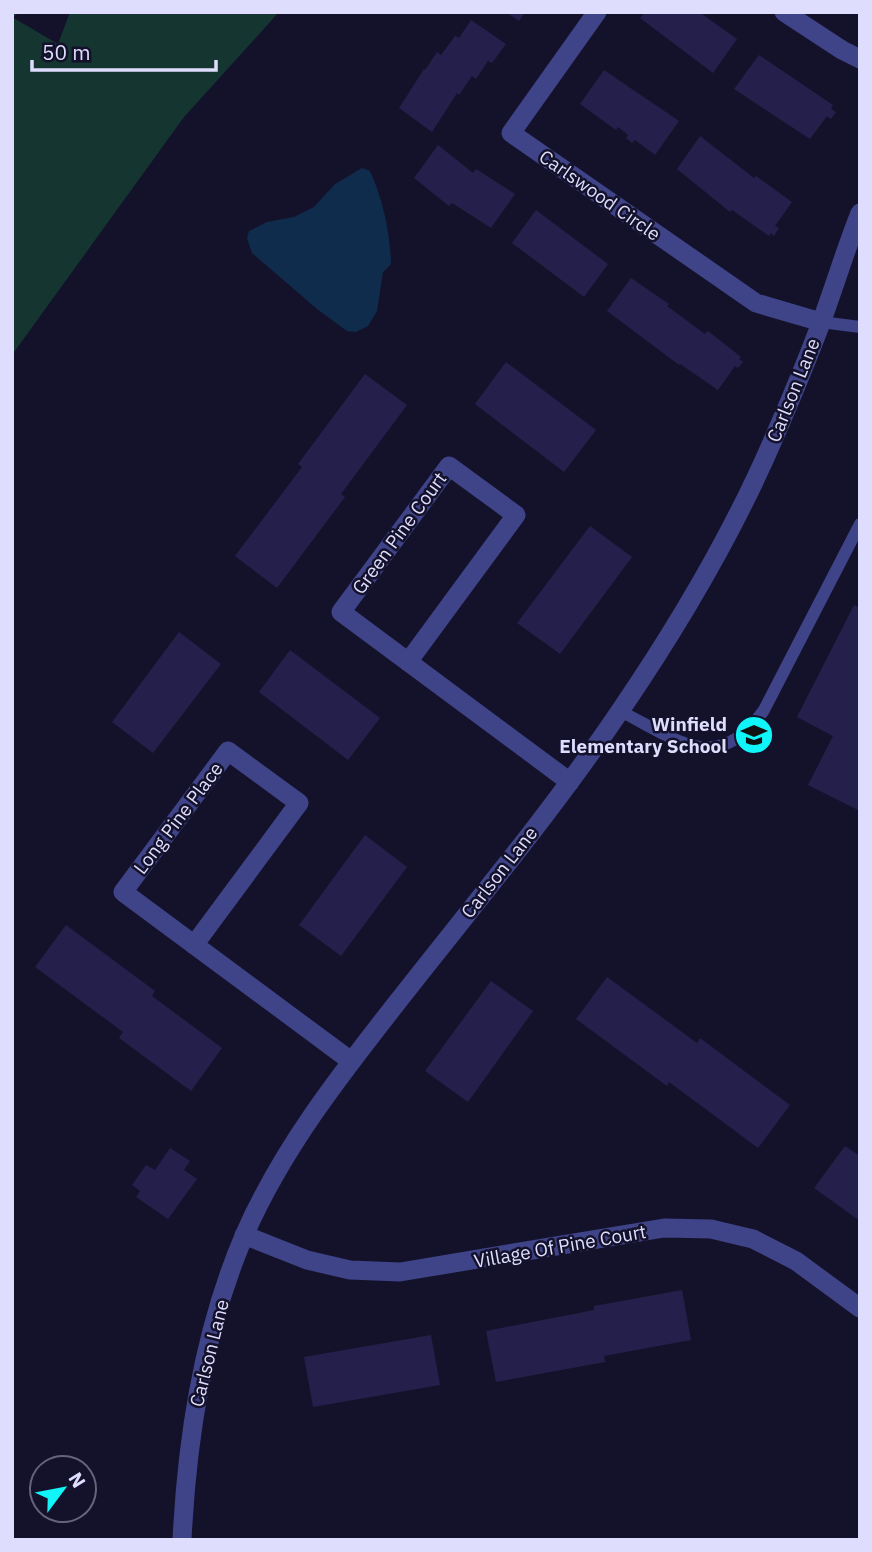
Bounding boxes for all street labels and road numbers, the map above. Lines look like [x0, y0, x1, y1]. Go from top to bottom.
street label: Carlswood Circle [535, 144, 665, 246]
street label: Carlson Lane [761, 334, 825, 446]
street label: Green Pine Court [347, 467, 451, 599]
street label: Long Pine Place [128, 757, 228, 879]
street label: Carlson Lane [456, 821, 542, 923]
street label: Village Of Pine Court [472, 1219, 648, 1273]
street label: Carlson Lane [184, 1297, 234, 1409]

